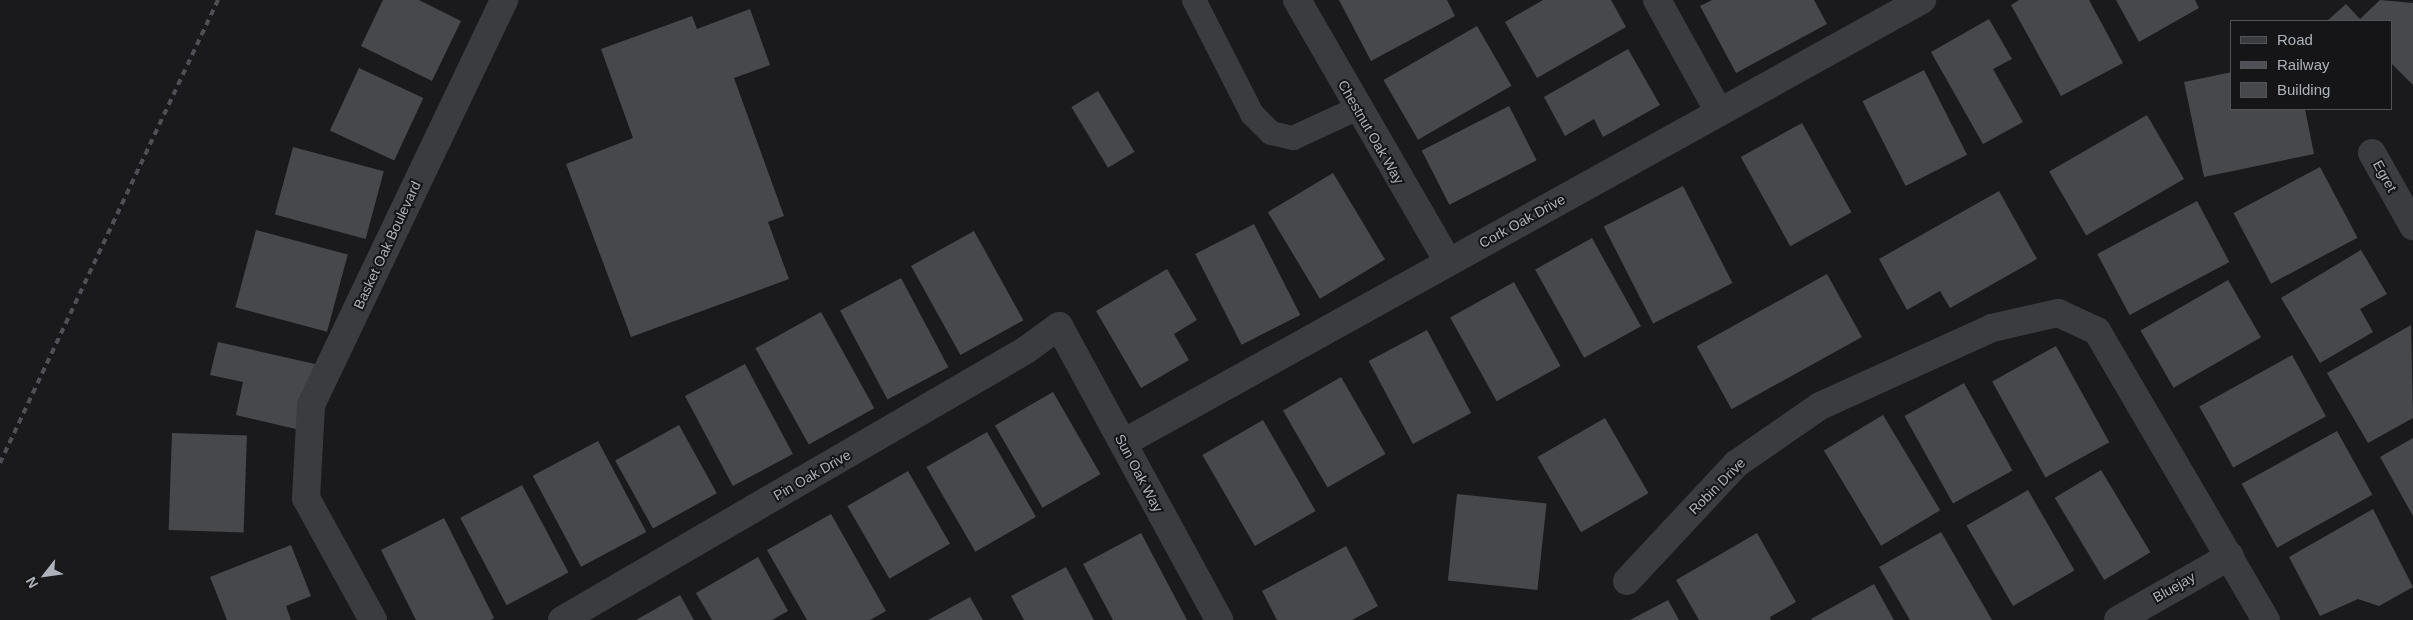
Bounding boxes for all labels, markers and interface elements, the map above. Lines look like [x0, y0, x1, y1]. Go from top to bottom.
legend [2230, 20, 2393, 110]
text: Road [2277, 31, 2313, 48]
text: Railway [2277, 56, 2330, 73]
street label: Chestnut Oak Way [1334, 77, 1408, 187]
text: Building [2277, 81, 2330, 98]
street label: Egret [2370, 157, 2400, 195]
street label: Basket Oak Boulevard [350, 178, 424, 312]
street label: Cork Oak Drive [1476, 190, 1568, 252]
street label: Sun Oak Way [1111, 431, 1167, 515]
street label: Pin Oak Drive [770, 446, 854, 504]
street label: Robin Drive [1685, 454, 1749, 518]
north arrow [20, 550, 70, 600]
street label: Bluejay [2150, 568, 2198, 606]
text: N [23, 574, 41, 591]

